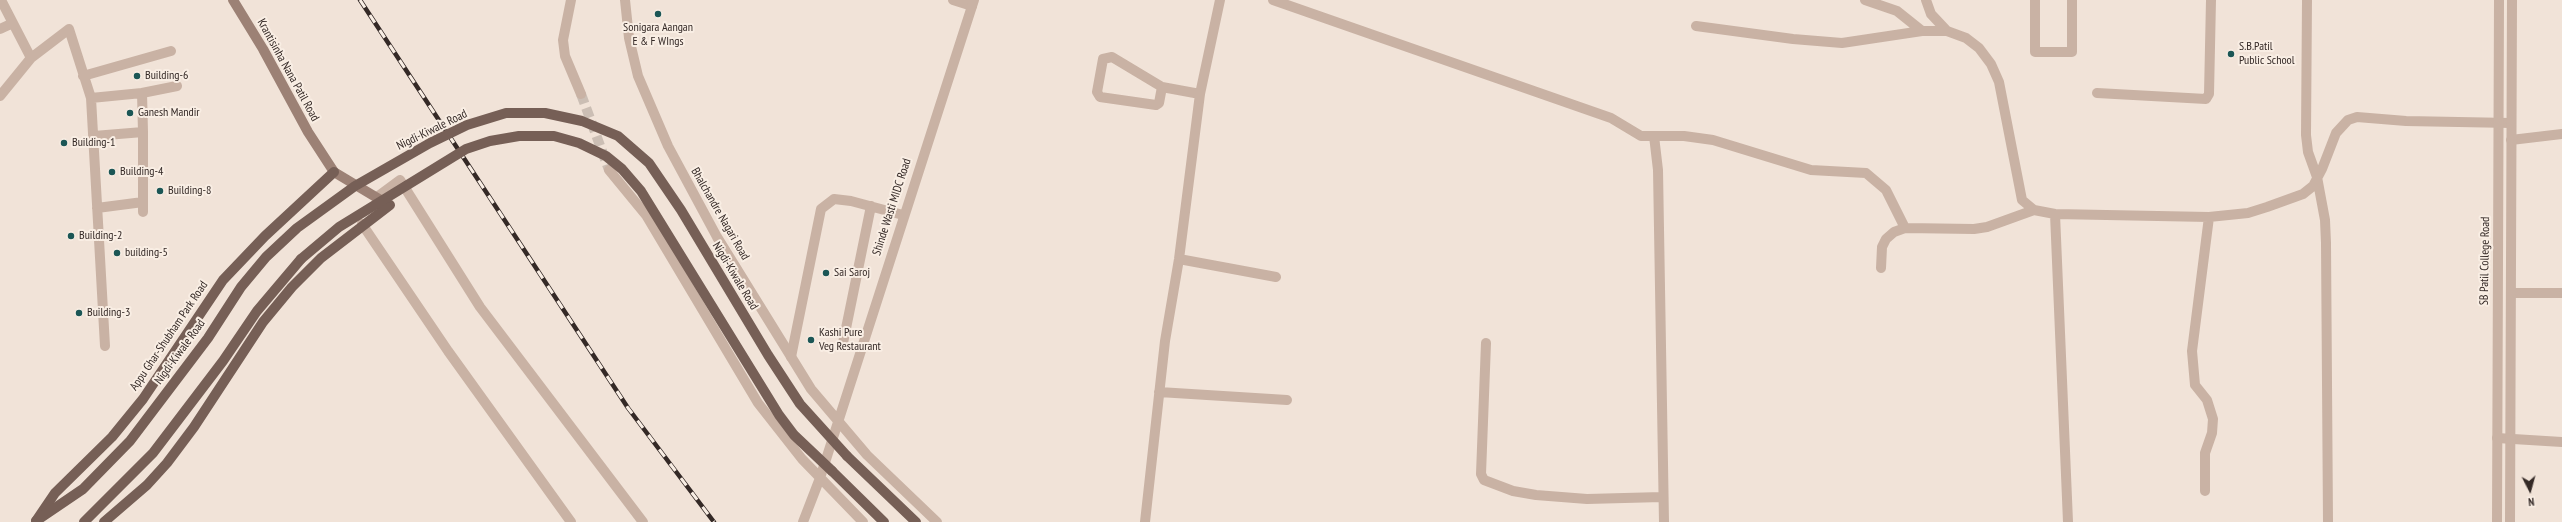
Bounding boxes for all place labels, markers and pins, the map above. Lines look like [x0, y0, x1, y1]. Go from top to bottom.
marker: Sonigara Aangan E & F WIngs [653, 9, 663, 19]
place label: Sonigara Aangan E & F WIngs [623, 21, 693, 49]
place label: S.B.Patil Public School [2239, 40, 2295, 68]
marker: S.B.Patil Public School [2226, 49, 2236, 59]
place label: Building-6 [145, 69, 188, 83]
marker: Building-6 [132, 71, 142, 81]
place label: Ganesh Mandir [138, 106, 200, 120]
marker: Ganesh Mandir [125, 108, 135, 118]
place label: Building-1 [72, 136, 115, 150]
marker: Building-1 [59, 138, 69, 148]
place label: Building-4 [120, 165, 163, 179]
marker: Building-4 [107, 167, 117, 177]
place label: Building-8 [168, 184, 211, 198]
marker: Building-8 [155, 186, 165, 196]
place label: Building-2 [79, 229, 122, 243]
marker: Building-2 [66, 231, 76, 241]
place label: building-5 [125, 246, 168, 260]
marker: building-5 [112, 248, 122, 258]
place label: Sai Saroj [834, 266, 870, 280]
marker: Sai Saroj [821, 268, 831, 278]
place label: Building-3 [87, 306, 130, 320]
marker: Building-3 [74, 308, 84, 318]
place label: Kashi Pure Veg Restaurant [819, 326, 881, 354]
marker: Kashi Pure Veg Restaurant [806, 335, 816, 345]

